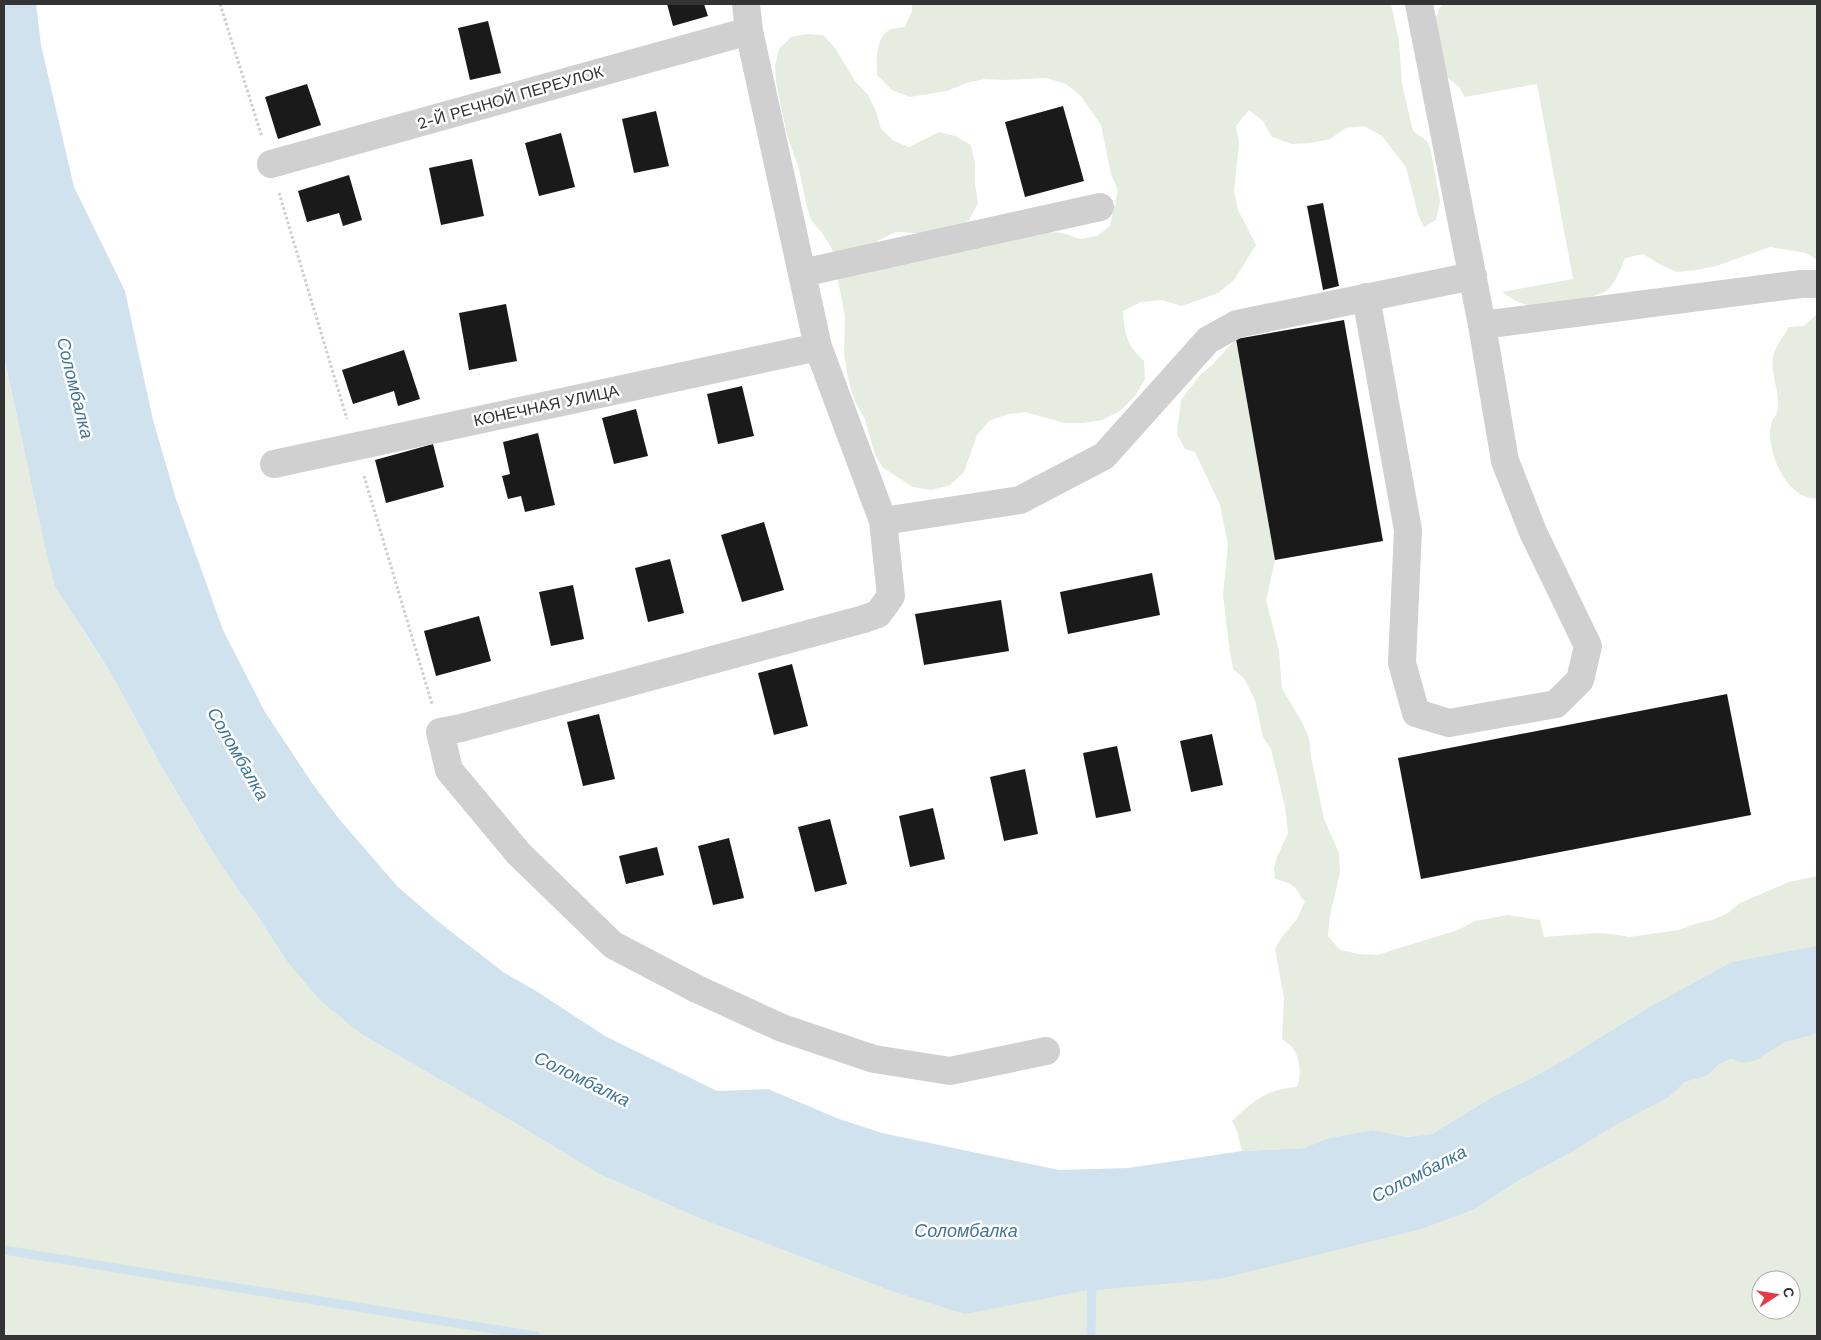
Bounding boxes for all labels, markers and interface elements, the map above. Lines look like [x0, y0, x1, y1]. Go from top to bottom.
street label: 2-Й РЕЧНОЙ ПЕРЕУЛОК [415, 62, 606, 133]
water label: Соломбалка [53, 335, 98, 441]
street label: КОНЕЧНАЯ УЛИЦА [472, 381, 621, 430]
water label: Соломбалка [203, 704, 273, 804]
water label: Соломбалка [531, 1046, 633, 1111]
water label: Соломбалка [1368, 1141, 1470, 1206]
water label: Соломбалка [914, 1220, 1018, 1241]
north arrow [1751, 1270, 1801, 1320]
text: С [1780, 1286, 1798, 1299]

